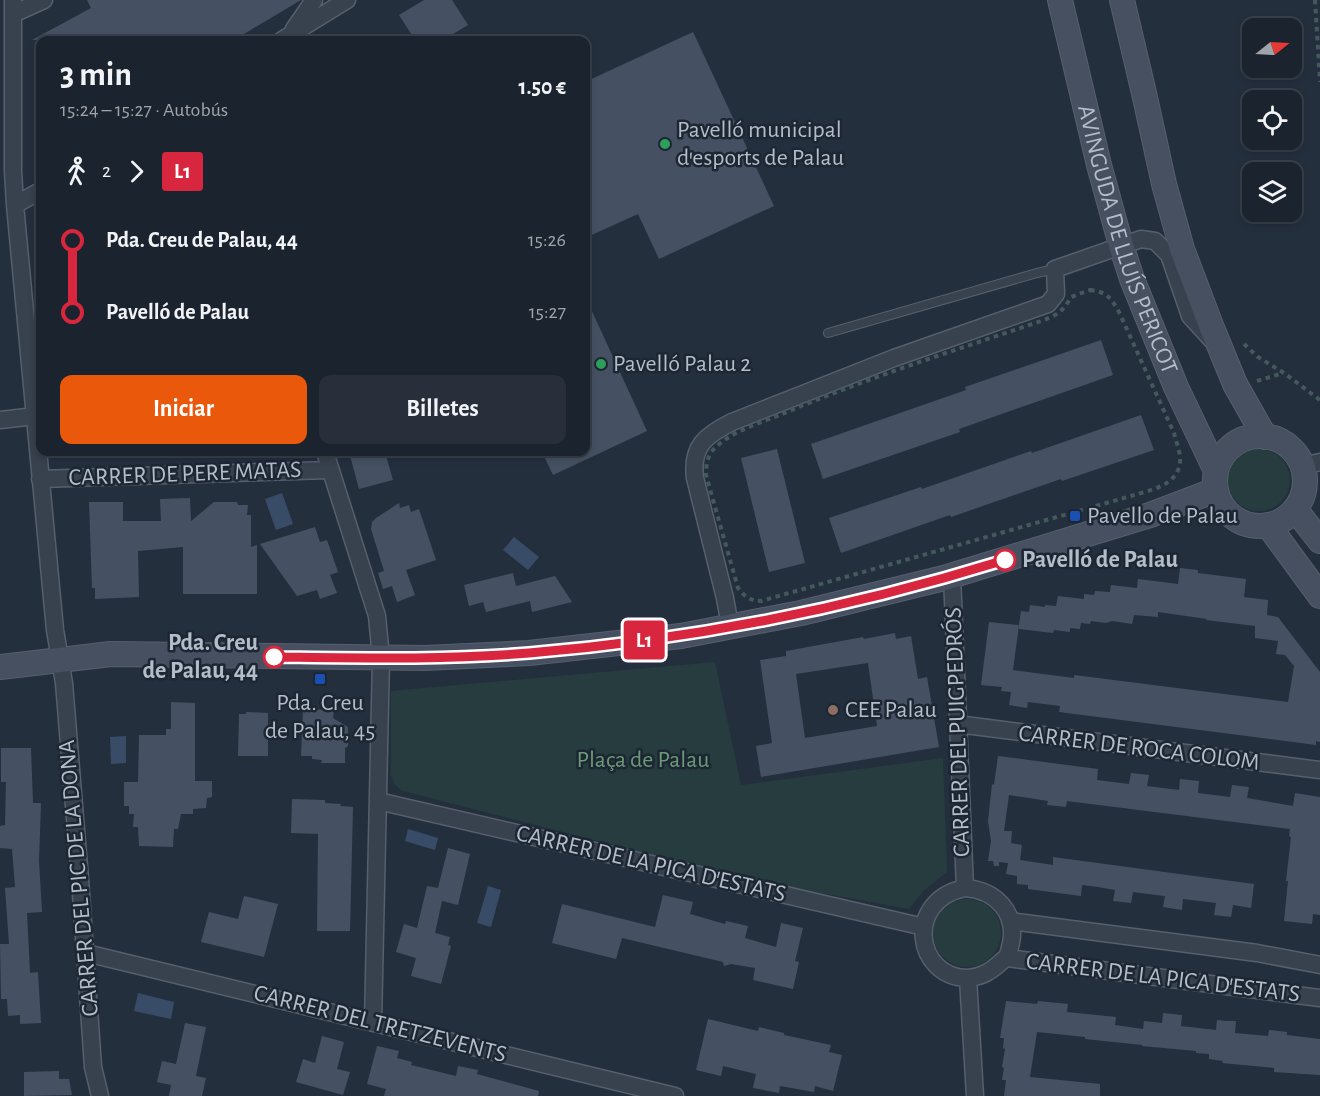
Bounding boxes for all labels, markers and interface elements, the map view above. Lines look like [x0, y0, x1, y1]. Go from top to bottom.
north arrow [1242, 18, 1302, 78]
map controls [1242, 18, 1302, 222]
text: 3 min [60, 59, 132, 92]
text: 1.50 € [518, 76, 566, 98]
button: locate [1242, 90, 1302, 150]
text: 15:24 – 15:27 · Autobús [60, 100, 228, 120]
street label: AVINGUDA DE LLUÍS PERICOT [1073, 103, 1182, 378]
place label: Pavelló municipal d'esports de Palau [677, 118, 844, 170]
marker: Pavelló municipal d'esports de Palau [658, 137, 672, 151]
icon: walk [60, 155, 93, 188]
icon: forward [120, 155, 153, 188]
text: 2 [102, 161, 111, 181]
text: L1 [174, 161, 191, 182]
button: layers [1242, 162, 1302, 222]
text: Pda. Creu de Palau, 44 [106, 229, 298, 251]
text: 15:26 [528, 230, 566, 250]
text: Pavelló de Palau [106, 301, 249, 323]
text: 15:27 [529, 302, 566, 322]
place label: Pavelló Palau 2 [613, 352, 751, 376]
marker: Pavelló Palau 2 [594, 357, 608, 371]
button: Iniciar [60, 375, 307, 444]
button: Billetes [319, 375, 566, 444]
street label: CARRER DE PERE MATAS [68, 458, 302, 490]
place label: Pavello de Palau [1087, 504, 1238, 528]
marker: Pavello de Palau [1068, 509, 1082, 523]
place label: Pavelló de Palau [1022, 548, 1179, 572]
marker: Pavelló de Palau [994, 549, 1016, 571]
street label: CARRER DEL PUIGPEDRÓS [940, 607, 974, 857]
line badge: L1 [617, 620, 671, 660]
text: L1 [636, 630, 652, 651]
place label: Pda. Creu de Palau, 44 [143, 631, 258, 683]
marker: Pda. Creu de Palau, 44 [263, 646, 285, 668]
marker: Pda. Creu de Palau, 45 [313, 672, 327, 686]
place label: Pda. Creu de Palau, 45 [265, 691, 375, 743]
place label: CEE Palau [845, 698, 937, 722]
marker: CEE Palau [826, 703, 840, 717]
street label: CARRER DE ROCA COLOM [1017, 721, 1261, 775]
street label: CARRER DEL PIC DE LA DONA [55, 739, 103, 1017]
park label: Plaça de Palau [576, 748, 710, 772]
street label: CARRER DE LA PICA D'ESTATS [514, 821, 788, 907]
street label: CARRER DE LA PICA D'ESTATS [1025, 949, 1301, 1007]
street label: CARRER DEL TRETZEVENTS [251, 981, 509, 1067]

